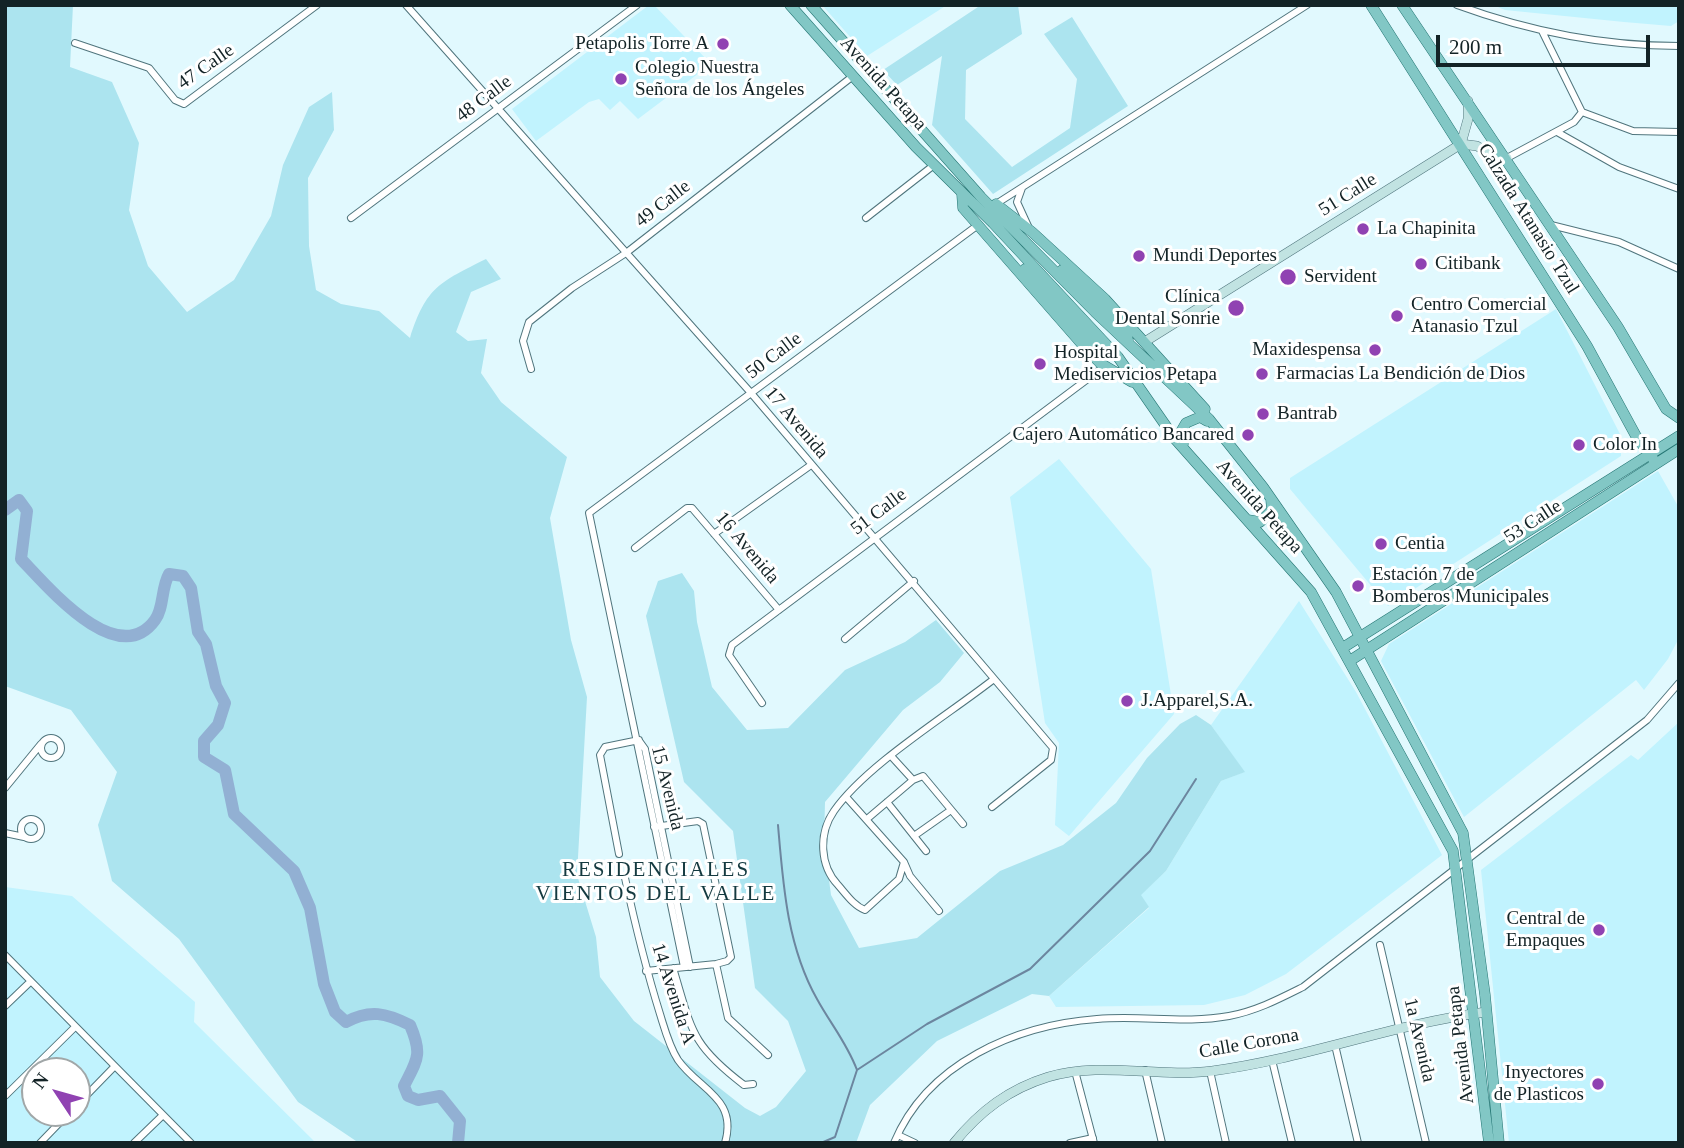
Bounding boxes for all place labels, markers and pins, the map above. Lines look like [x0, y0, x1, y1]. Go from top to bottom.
place label: Petapolis Torre A [575, 33, 709, 55]
marker: Petapolis Torre A [715, 36, 731, 52]
place label: Colegio Nuestra Señora de los Ángeles [635, 57, 804, 101]
marker: Colegio Nuestra Señora de los Ángeles [613, 71, 629, 87]
place label: La Chapinita [1377, 218, 1476, 240]
marker: La Chapinita [1355, 221, 1371, 237]
place label: Mundi Deportes [1153, 245, 1277, 267]
marker: Mundi Deportes [1131, 248, 1147, 264]
place label: Citibank [1435, 253, 1500, 275]
marker: Citibank [1413, 256, 1429, 272]
place label: Servident [1304, 266, 1377, 288]
marker: Servident [1278, 267, 1298, 287]
place label: Clínica Dental Sonrie [1115, 286, 1220, 330]
place label: Centro Comercial Atanasio Tzul [1411, 294, 1547, 338]
marker: Clínica Dental Sonrie [1226, 298, 1246, 318]
marker: Centro Comercial Atanasio Tzul [1389, 308, 1405, 324]
place label: Maxidespensa [1252, 339, 1361, 361]
place label: Hospital Mediservicios Petapa [1054, 342, 1217, 386]
marker: Maxidespensa [1367, 342, 1383, 358]
marker: Hospital Mediservicios Petapa [1032, 356, 1048, 372]
place label: Farmacias La Bendición de Dios [1276, 363, 1525, 385]
marker: Farmacias La Bendición de Dios [1254, 366, 1270, 382]
place label: Bantrab [1277, 403, 1337, 425]
marker: Bantrab [1255, 406, 1271, 422]
place label: Cajero Automático Bancared [1012, 424, 1234, 446]
marker: Cajero Automático Bancared [1240, 427, 1256, 443]
place label: Color In [1593, 434, 1657, 456]
marker: Color In [1571, 437, 1587, 453]
place label: Centia [1395, 533, 1445, 555]
marker: Centia [1373, 536, 1389, 552]
place label: Estación 7 de Bomberos Municipales [1372, 564, 1549, 608]
marker: Estación 7 de Bomberos Municipales [1350, 578, 1366, 594]
place label: J.Apparel,S.A. [1141, 690, 1253, 712]
marker: J.Apparel,S.A. [1119, 693, 1135, 709]
place label: Central de Empaques [1506, 908, 1585, 952]
marker: Central de Empaques [1591, 922, 1607, 938]
place label: Inyectores de Plasticos [1494, 1062, 1584, 1106]
marker: Inyectores de Plasticos [1590, 1076, 1606, 1092]

